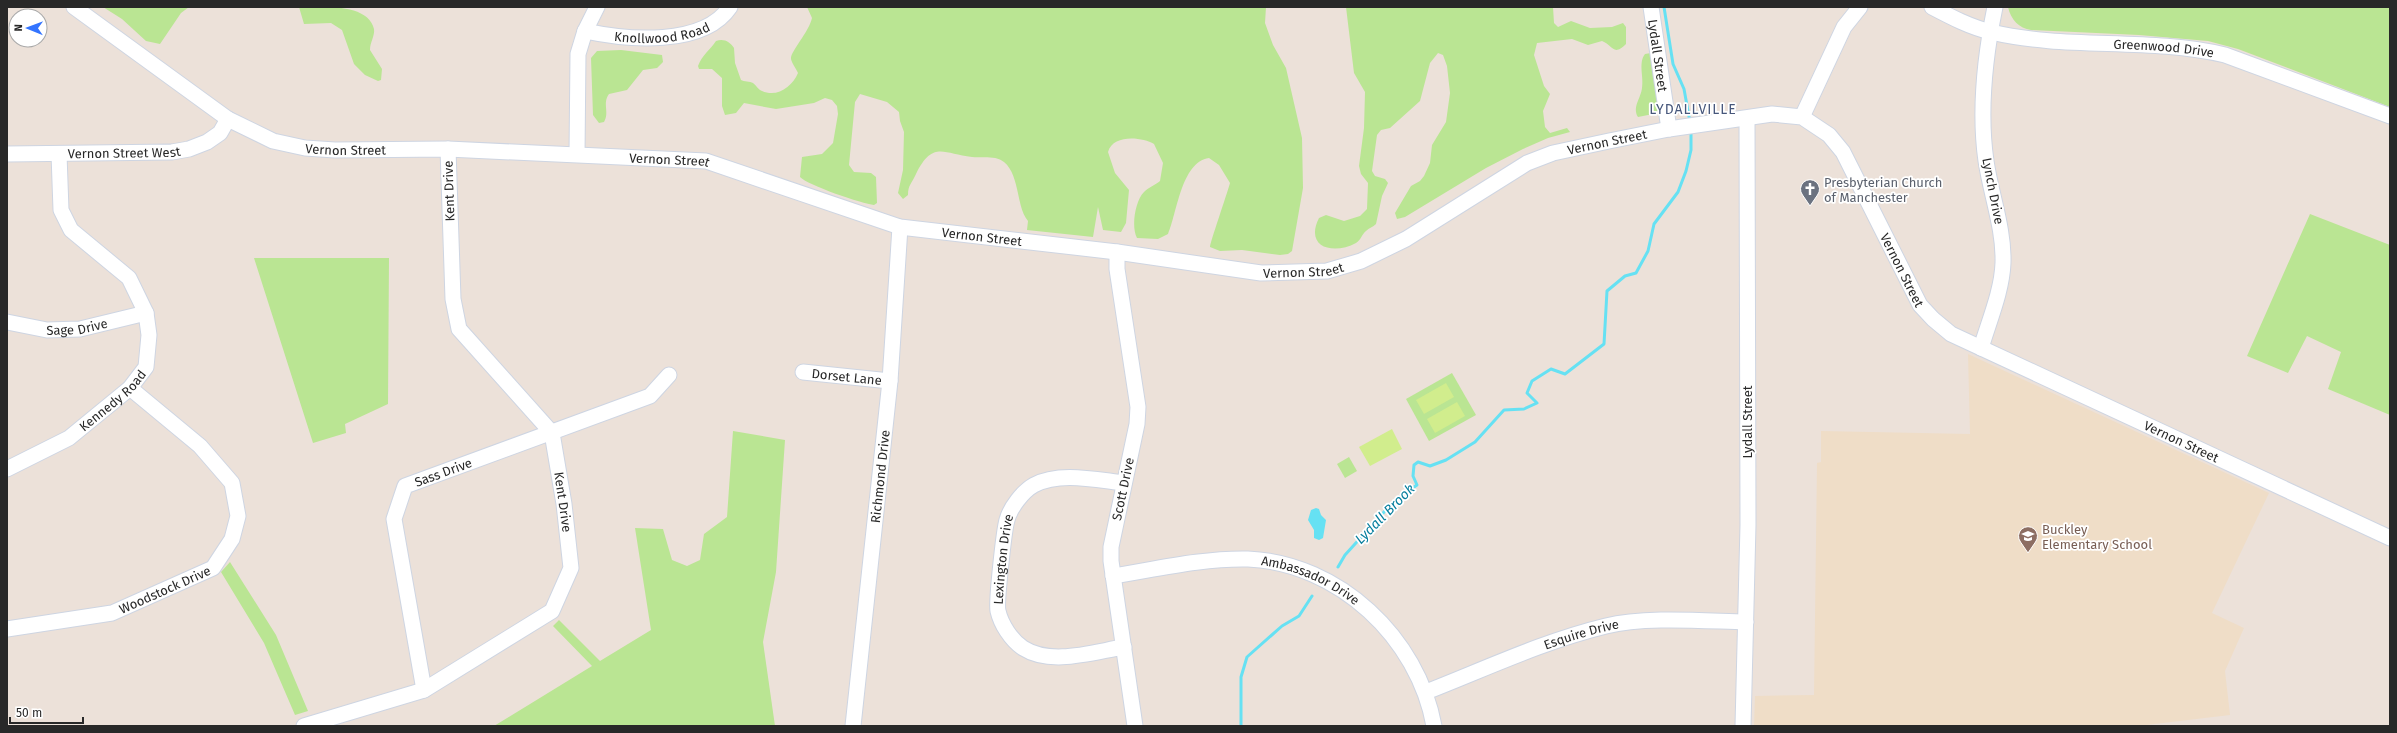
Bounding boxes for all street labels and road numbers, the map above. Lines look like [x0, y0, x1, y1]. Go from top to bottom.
street label: Lydall Street [1645, 18, 1671, 93]
street label: Knollwood Road [614, 19, 712, 45]
street label: Greenwood Drive [2113, 36, 2215, 60]
street label: Vernon Street [1566, 126, 1648, 157]
street label: Vernon Street [305, 141, 386, 158]
street label: Vernon Street West [68, 143, 182, 161]
street label: Vernon Street [629, 150, 712, 169]
street label: Lynch Drive [1979, 157, 2007, 225]
street label: Kent Drive [440, 160, 458, 222]
street label: Vernon Street [941, 224, 1023, 249]
street label: Vernon Street [1878, 231, 1927, 310]
street label: Vernon Street [1263, 259, 1346, 280]
street label: Sage Drive [46, 315, 109, 338]
street label: Dorset Lane [811, 365, 882, 388]
street label: Kennedy Road [76, 367, 149, 434]
street label: Lydall Street [1740, 385, 1755, 458]
street label: Vernon Street [2142, 417, 2222, 465]
street label: Richmond Drive [867, 429, 892, 524]
street label: Sass Drive [412, 455, 474, 489]
street label: Scott Drive [1109, 456, 1137, 522]
street label: Kent Drive [551, 471, 575, 533]
street label: Lexington Drive [990, 512, 1016, 605]
street label: Ambassador Drive [1260, 553, 1363, 608]
street label: Woodstock Drive [117, 563, 213, 616]
street label: Esquire Drive [1542, 616, 1620, 652]

